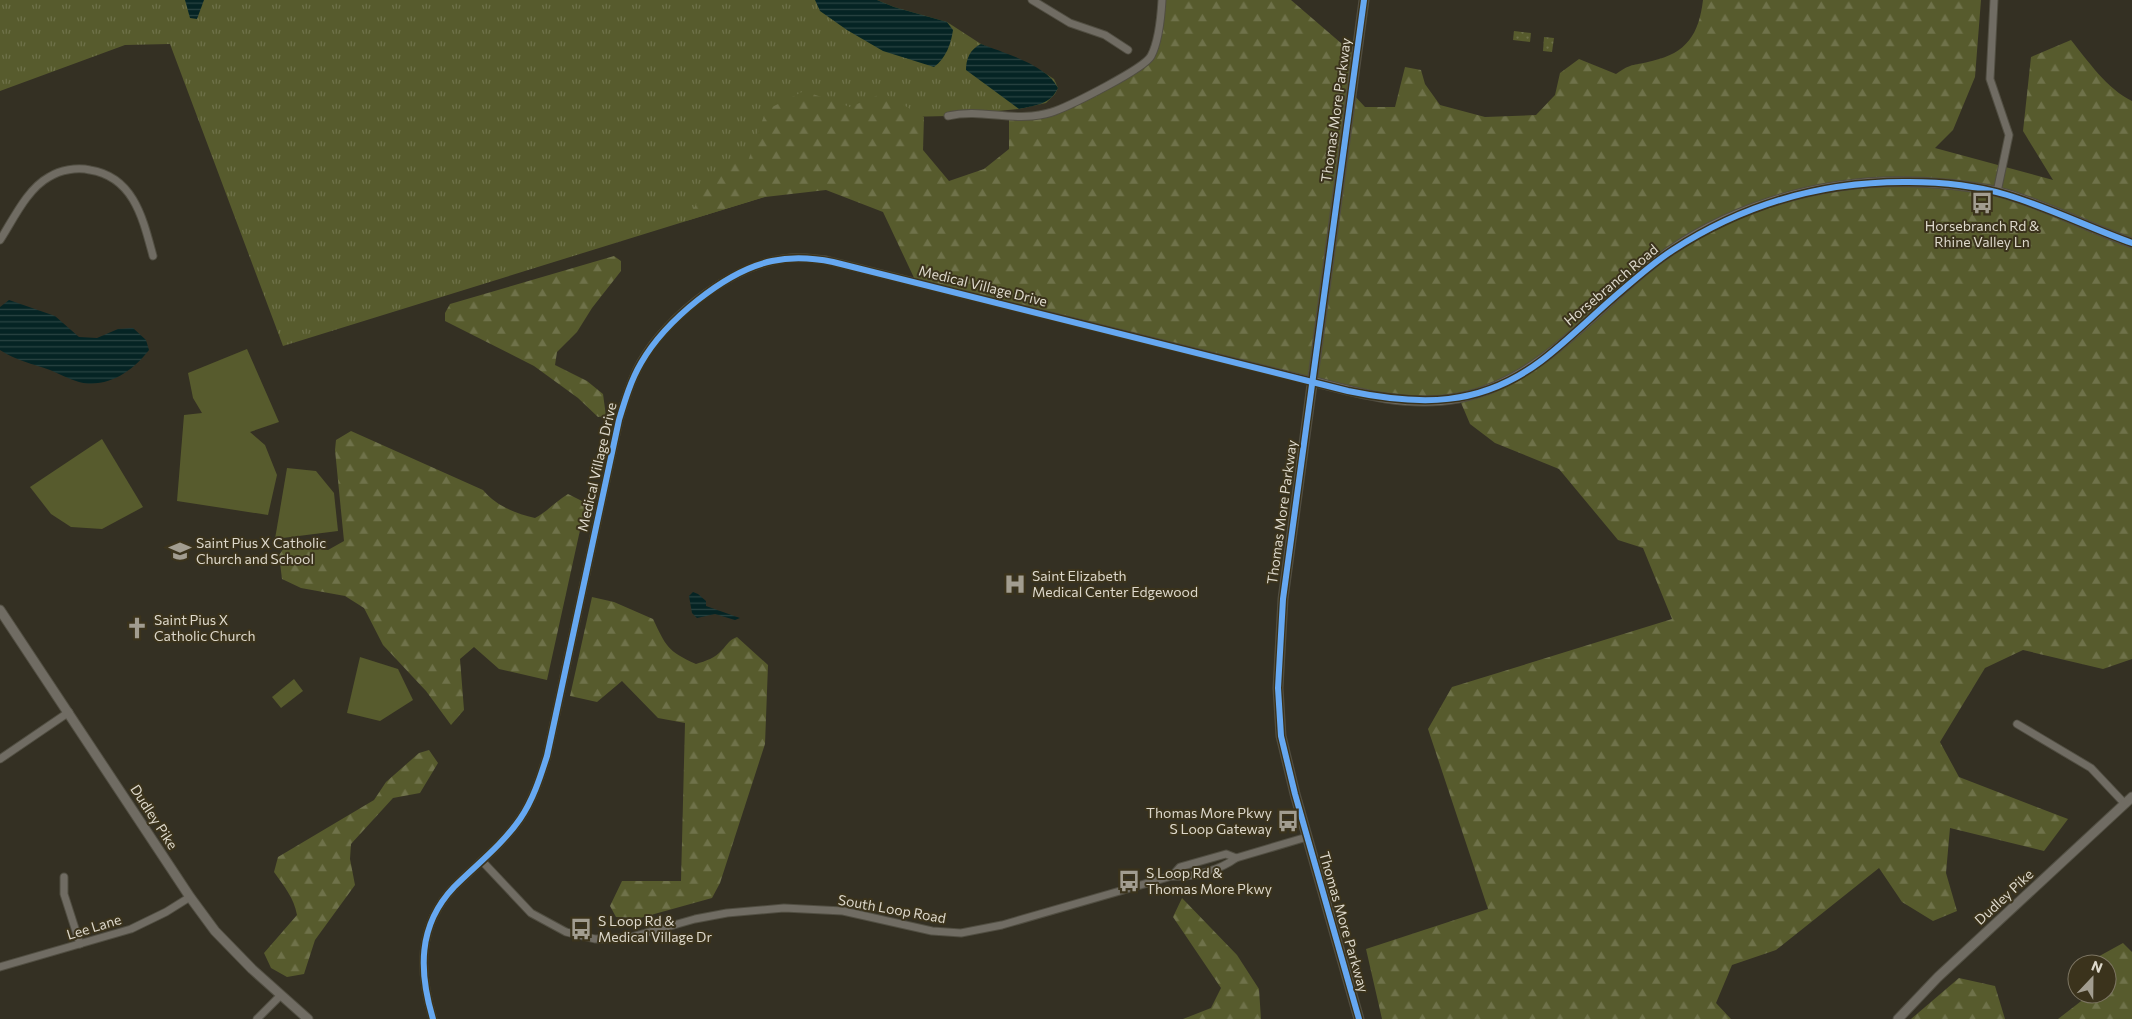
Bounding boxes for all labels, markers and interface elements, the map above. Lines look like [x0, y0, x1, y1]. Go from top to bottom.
street label: Thomas More Parkway [1317, 37, 1354, 183]
bus stop icon: Horsebranch Rd & Rhine Valley Ln [1969, 190, 1995, 216]
place label: Horsebranch Rd & Rhine Valley Ln [1925, 217, 2040, 250]
street label: Horsebranch Road [1560, 240, 1661, 329]
street label: Medical Village Drive [917, 261, 1049, 310]
street label: Medical Village Drive [573, 401, 620, 533]
street label: Thomas More Parkway [1263, 439, 1300, 585]
place label: Saint Pius X Catholic Church and School [196, 534, 326, 567]
school or university icon: Saint Pius X Catholic Church and School [167, 538, 193, 564]
place label: Saint Elizabeth Medical Center Edgewood [1032, 567, 1198, 600]
hospital icon: Saint Elizabeth Medical Center Edgewood [1002, 571, 1028, 597]
place label: Saint Pius X Catholic Church [154, 611, 256, 644]
church icon: Saint Pius X Catholic Church [124, 615, 150, 641]
street label: Dudley Pike [127, 781, 182, 852]
place label: Thomas More Pkwy S Loop Gateway [1146, 804, 1272, 837]
bus stop icon: Thomas More Pkwy S Loop Gateway [1275, 808, 1301, 834]
street label: Thomas More Parkway [1316, 849, 1373, 994]
place label: S Loop Rd & Thomas More Pkwy [1146, 864, 1272, 897]
street label: Dudley Pike [1971, 865, 2036, 928]
bus stop icon: S Loop Rd & Thomas More Pkwy [1116, 868, 1142, 894]
street label: South Loop Road [837, 891, 947, 926]
street label: Lee Lane [64, 910, 123, 943]
place label: S Loop Rd & Medical Village Dr [598, 912, 712, 945]
bus stop icon: S Loop Rd & Medical Village Dr [568, 916, 594, 942]
north arrow [2067, 954, 2117, 1004]
text: N [2089, 957, 2105, 976]

